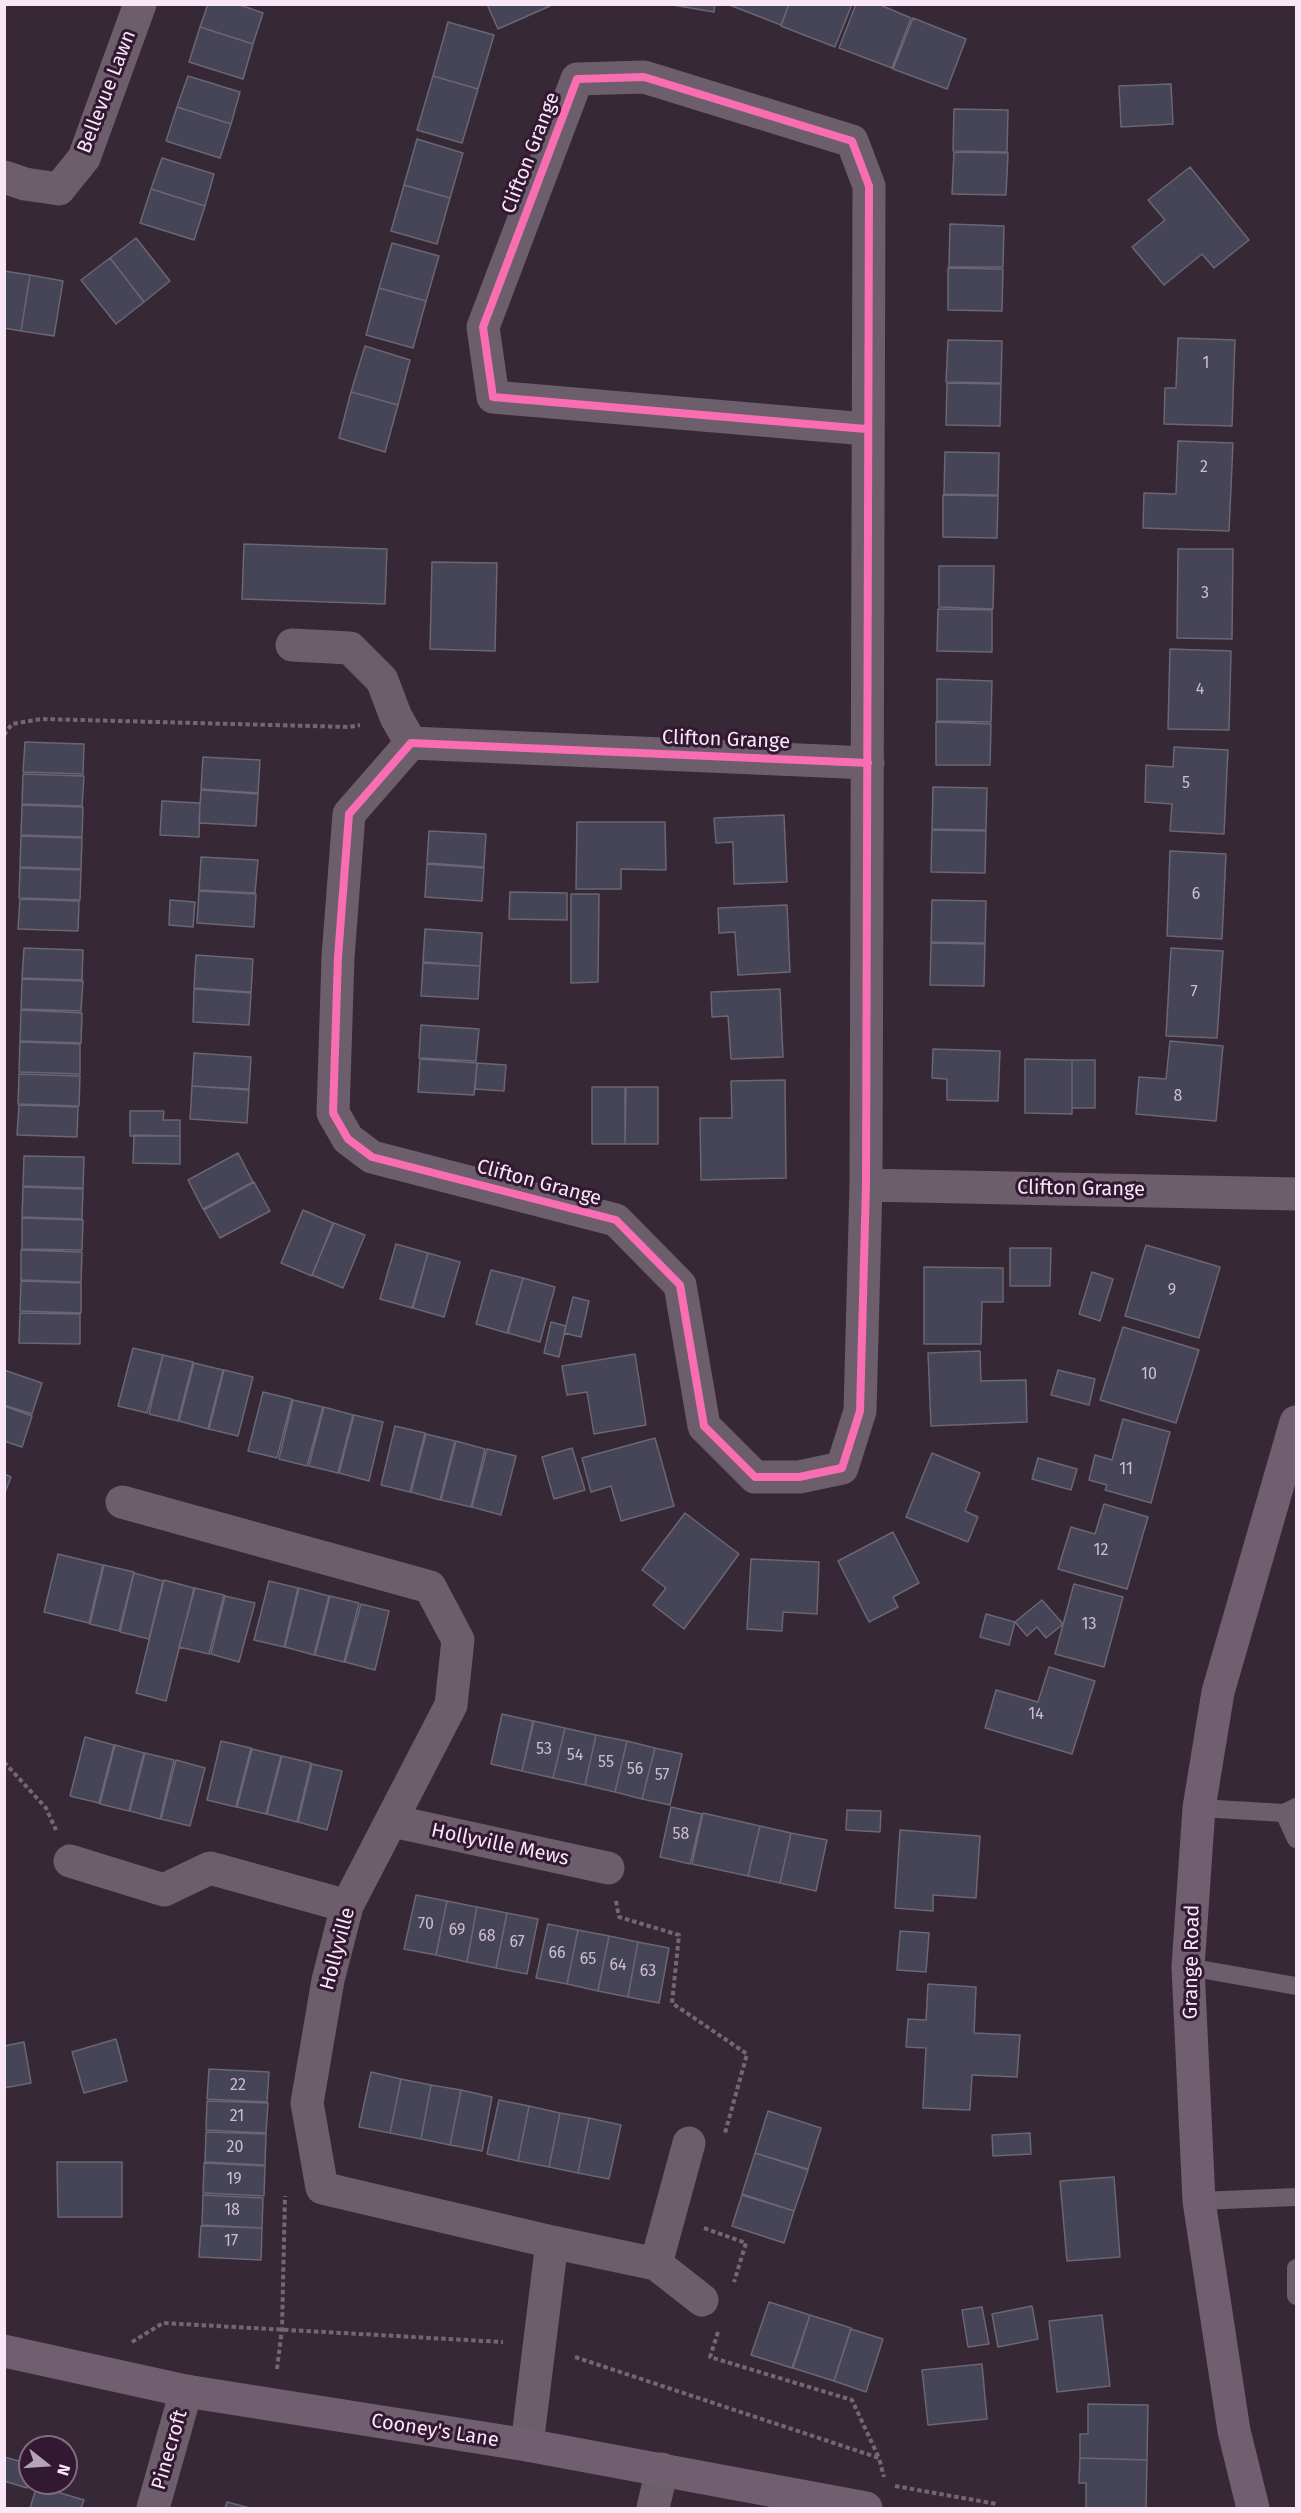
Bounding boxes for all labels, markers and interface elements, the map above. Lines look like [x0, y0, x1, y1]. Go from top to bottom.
street label: Bellevue Lawn [73, 27, 141, 157]
street label: Clifton Grange [497, 89, 565, 217]
house number: 1 [1203, 354, 1209, 374]
house number: 2 [1200, 458, 1208, 478]
house number: 3 [1201, 584, 1209, 604]
house number: 4 [1196, 680, 1204, 700]
street label: Clifton Grange [662, 726, 790, 754]
house number: 5 [1182, 774, 1190, 794]
house number: 6 [1192, 885, 1200, 905]
house number: 7 [1190, 983, 1198, 1003]
house number: 8 [1174, 1087, 1182, 1107]
street label: Clifton Grange [474, 1155, 604, 1211]
street label: Clifton Grange [1017, 1176, 1145, 1202]
house number: 9 [1168, 1281, 1176, 1301]
house number: 10 [1141, 1365, 1157, 1385]
house number: 11 [1119, 1460, 1133, 1480]
house number: 12 [1094, 1541, 1108, 1561]
house number: 13 [1082, 1615, 1096, 1635]
house number: 14 [1028, 1705, 1044, 1725]
house number: 53 [536, 1740, 552, 1760]
house number: 54 [567, 1746, 583, 1766]
house number: 55 [598, 1753, 614, 1773]
house number: 56 [627, 1760, 643, 1780]
house number: 57 [655, 1766, 669, 1786]
street label: Hollyville Mews [429, 1819, 571, 1871]
house number: 58 [673, 1825, 689, 1845]
street label: Grange Road [1179, 1904, 1205, 2020]
street label: Hollyville [315, 1905, 361, 1993]
house number: 70 [418, 1915, 434, 1935]
house number: 69 [449, 1921, 465, 1941]
house number: 68 [478, 1927, 496, 1947]
house number: 67 [509, 1933, 525, 1953]
house number: 66 [548, 1944, 566, 1964]
house number: 65 [580, 1950, 596, 1970]
house number: 64 [609, 1956, 627, 1976]
house number: 63 [640, 1962, 656, 1982]
house number: 22 [230, 2076, 246, 2096]
house number: 21 [230, 2107, 244, 2127]
house number: 20 [227, 2138, 243, 2158]
house number: 19 [226, 2170, 242, 2190]
house number: 18 [224, 2201, 240, 2221]
house number: 17 [224, 2232, 238, 2252]
street label: Pinecroft [147, 2407, 193, 2493]
street label: Cooney's Lane [370, 2409, 500, 2453]
north arrow [18, 2435, 78, 2495]
text: N [53, 2462, 74, 2478]

